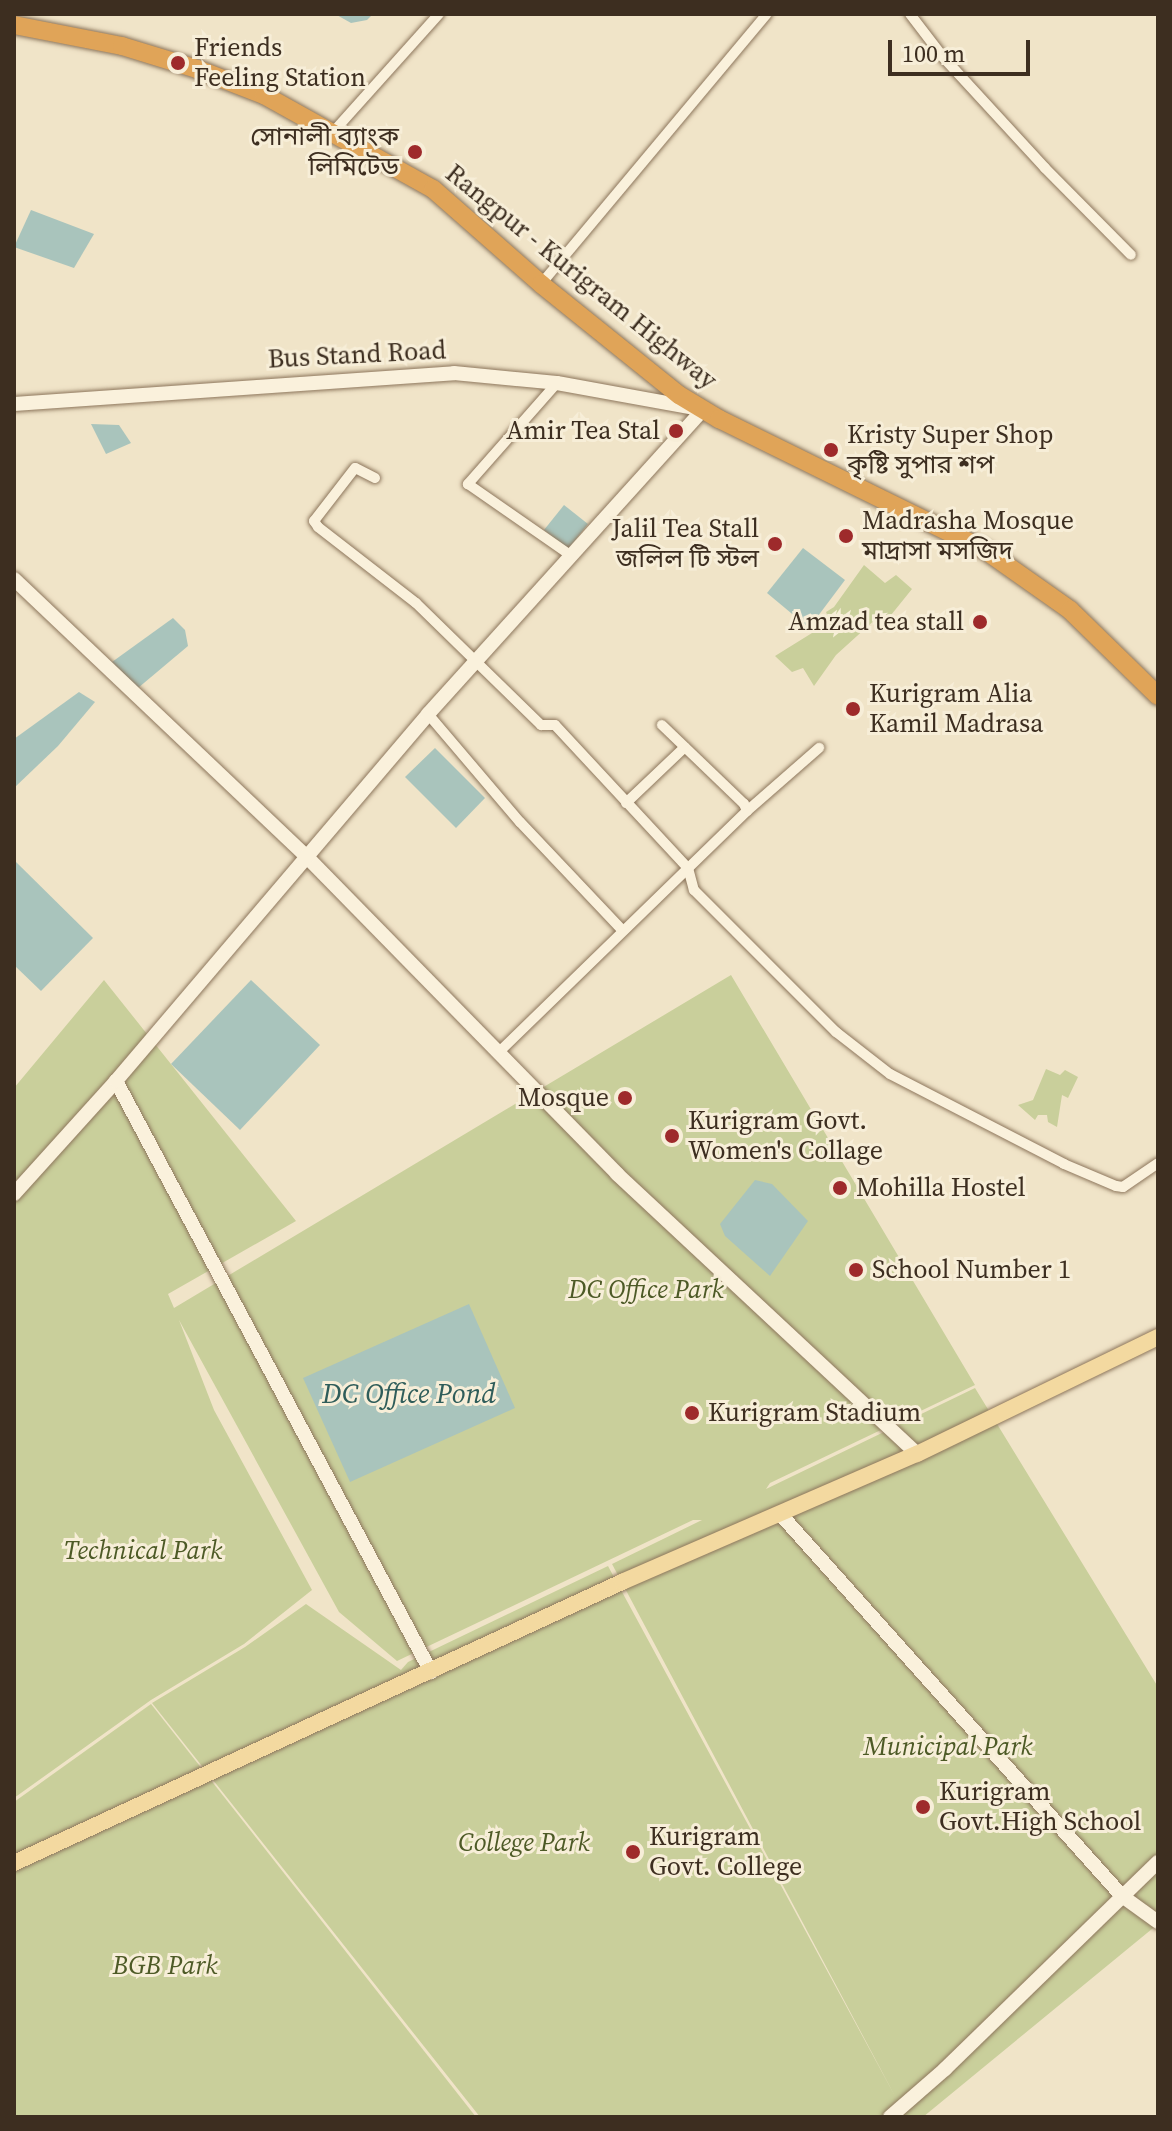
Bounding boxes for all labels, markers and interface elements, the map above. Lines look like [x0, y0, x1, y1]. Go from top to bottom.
scale bar [892, 24, 1034, 74]
place label: Friends Feeling Station [194, 32, 366, 94]
text: 100 m [902, 37, 965, 70]
marker: Friends Feeling Station [169, 54, 187, 72]
place label: সোনালী ব্যাংক লিমিটেড [250, 121, 399, 182]
marker: সোনালী ব্যাংক লিমিটেড [406, 143, 424, 161]
street label: Rangpur - Kurigram Highway [439, 158, 723, 396]
street label: Bus Stand Road [267, 335, 447, 375]
place label: Amir Tea Stal [506, 415, 660, 447]
place label: Kristy Super Shop কৃষ্টি সুপার শপ [847, 419, 1053, 480]
marker: Amir Tea Stal [667, 422, 685, 440]
marker: Kristy Super Shop কৃষ্টি সুপার শপ [822, 441, 840, 459]
place label: Madrasha Mosque মাদ্রাসা মসজিদ [862, 505, 1074, 566]
place label: Jalil Tea Stall জলিল টি স্টল [611, 513, 759, 574]
marker: Madrasha Mosque মাদ্রাসা মসজিদ [837, 527, 855, 545]
marker: Jalil Tea Stall জলিল টি স্টল [766, 535, 784, 553]
place label: Amzad tea stall [788, 606, 964, 638]
marker: Amzad tea stall [971, 613, 989, 631]
place label: Kurigram Alia Kamil Madrasa [869, 678, 1044, 740]
marker: Kurigram Alia Kamil Madrasa [844, 700, 862, 718]
place label: Mosque [518, 1082, 609, 1114]
marker: Mosque [616, 1089, 634, 1107]
place label: Kurigram Govt. Women's Collage [688, 1105, 883, 1166]
marker: Kurigram Govt. Women's Collage [663, 1127, 681, 1145]
place label: Mohilla Hostel [856, 1172, 1026, 1204]
marker: Mohilla Hostel [831, 1179, 849, 1197]
place label: School Number 1 [872, 1254, 1071, 1286]
marker: School Number 1 [847, 1261, 865, 1279]
park label: DC Office Park [568, 1274, 724, 1306]
water label: DC Office Pond [322, 1376, 496, 1410]
place label: Kurigram Stadium [708, 1397, 921, 1429]
marker: Kurigram Stadium [683, 1404, 701, 1422]
park label: Technical Park [64, 1535, 222, 1567]
park label: Municipal Park [863, 1731, 1033, 1763]
place label: Kurigram Govt.High School [939, 1776, 1141, 1838]
marker: Kurigram Govt.High School [914, 1798, 932, 1816]
place label: Kurigram Govt. College [649, 1821, 802, 1882]
park label: College Park [458, 1827, 590, 1859]
marker: Kurigram Govt. College [624, 1843, 642, 1861]
park label: BGB Park [113, 1950, 217, 1982]

